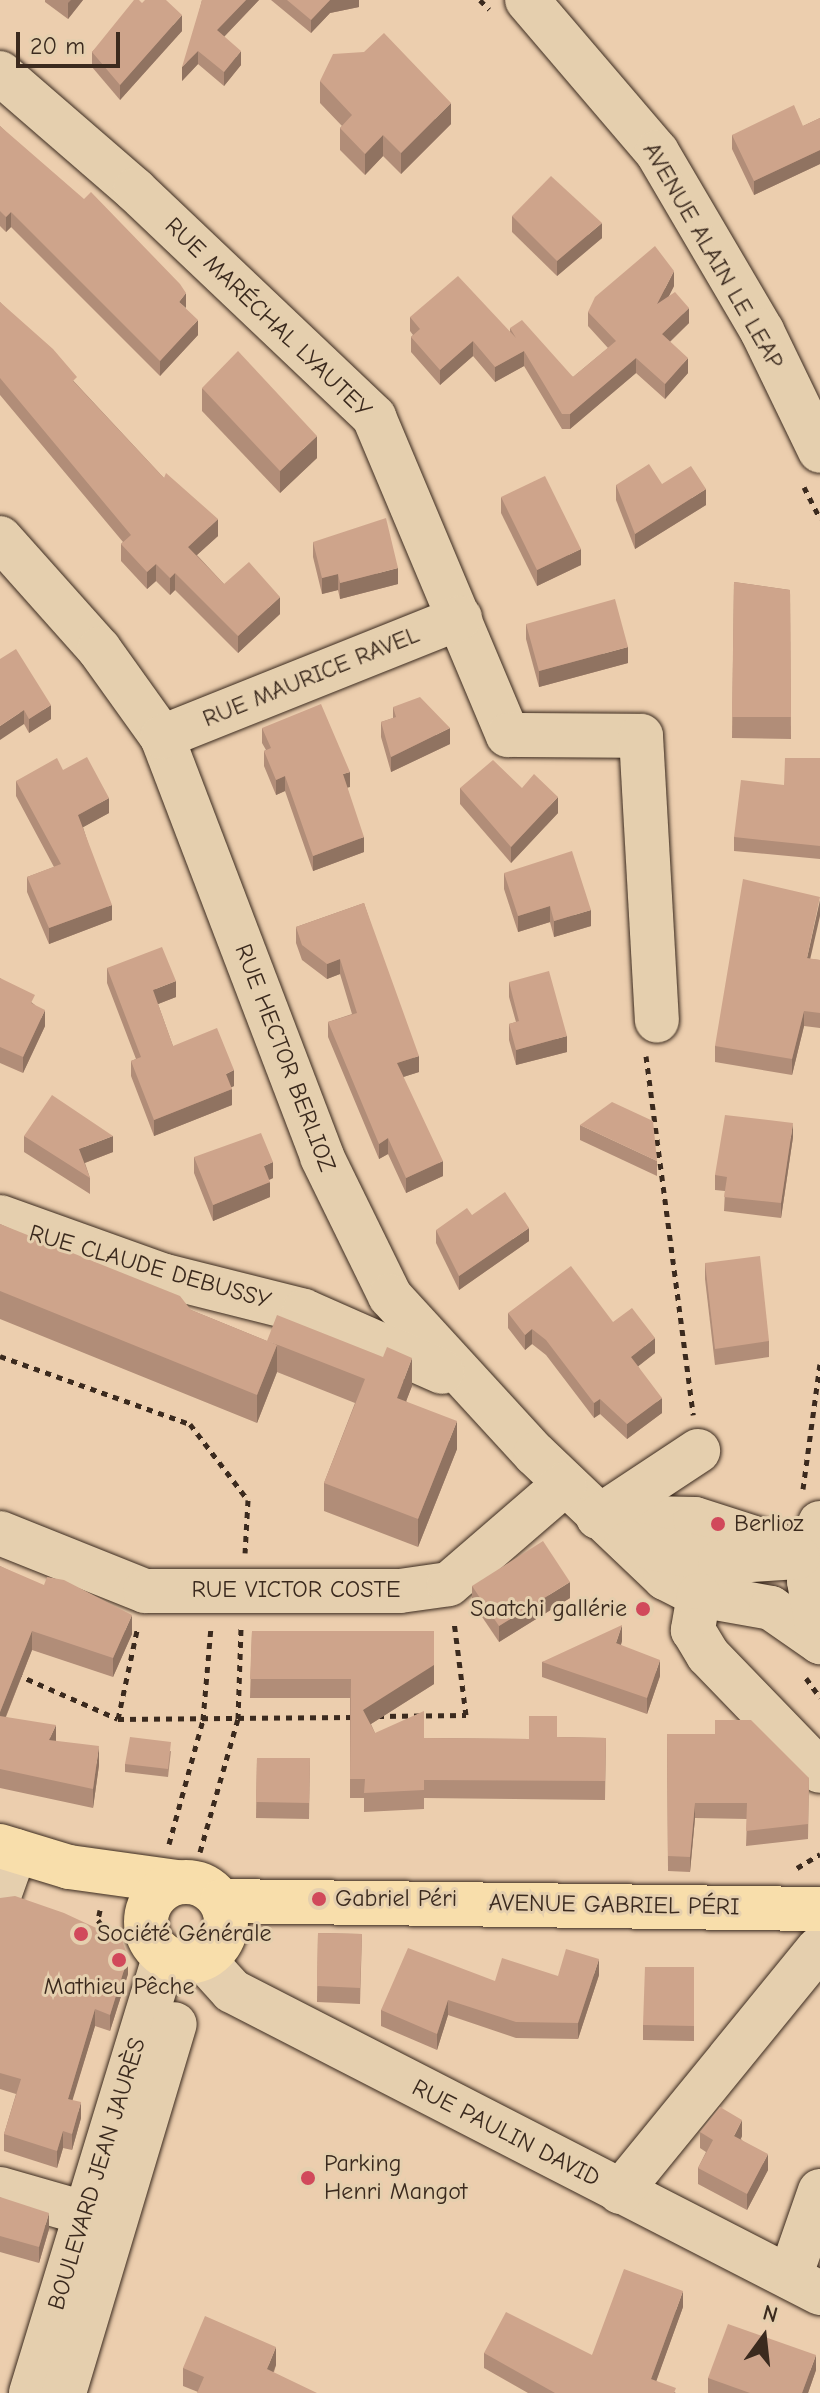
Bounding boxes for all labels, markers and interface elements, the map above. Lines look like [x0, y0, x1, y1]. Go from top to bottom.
scale bar [20, 16, 124, 66]
text: 20 m [30, 32, 85, 60]
street label: AVENUE ALAIN LE LEAP [636, 138, 790, 374]
street label: RUE MARÉCHAL LYAUTEY [159, 212, 377, 424]
street label: RUE MAURICE RAVEL [199, 620, 423, 734]
street label: RUE HECTOR BERLIOZ [228, 940, 342, 1176]
street label: RUE CLAUDE DEBUSSY [26, 1219, 274, 1315]
place label: Berlioz [734, 1510, 804, 1538]
marker: Berlioz [709, 1515, 727, 1533]
street label: RUE VICTOR COSTE [191, 1576, 401, 1604]
place label: Saatchi gallérie [470, 1595, 627, 1623]
marker: Saatchi gallérie [634, 1600, 652, 1618]
place label: Gabriel Péri [335, 1885, 457, 1913]
street label: AVENUE GABRIEL PÉRI [488, 1888, 740, 1922]
marker: Gabriel Péri [310, 1890, 328, 1908]
place label: Société Générale [97, 1920, 271, 1948]
marker: Société Générale [72, 1925, 90, 1943]
marker: Mathieu Pêche [110, 1951, 128, 1969]
place label: Mathieu Pêche [44, 1973, 194, 2001]
street label: BOULEVARD JEAN JAURÈS [42, 2035, 152, 2313]
street label: RUE PAULIN DAVID [407, 2073, 605, 2193]
place label: Parking Henri Mangot [324, 2150, 467, 2206]
marker: Parking Henri Mangot [299, 2169, 317, 2187]
north arrow [724, 2297, 804, 2377]
text: N [760, 2299, 781, 2328]

